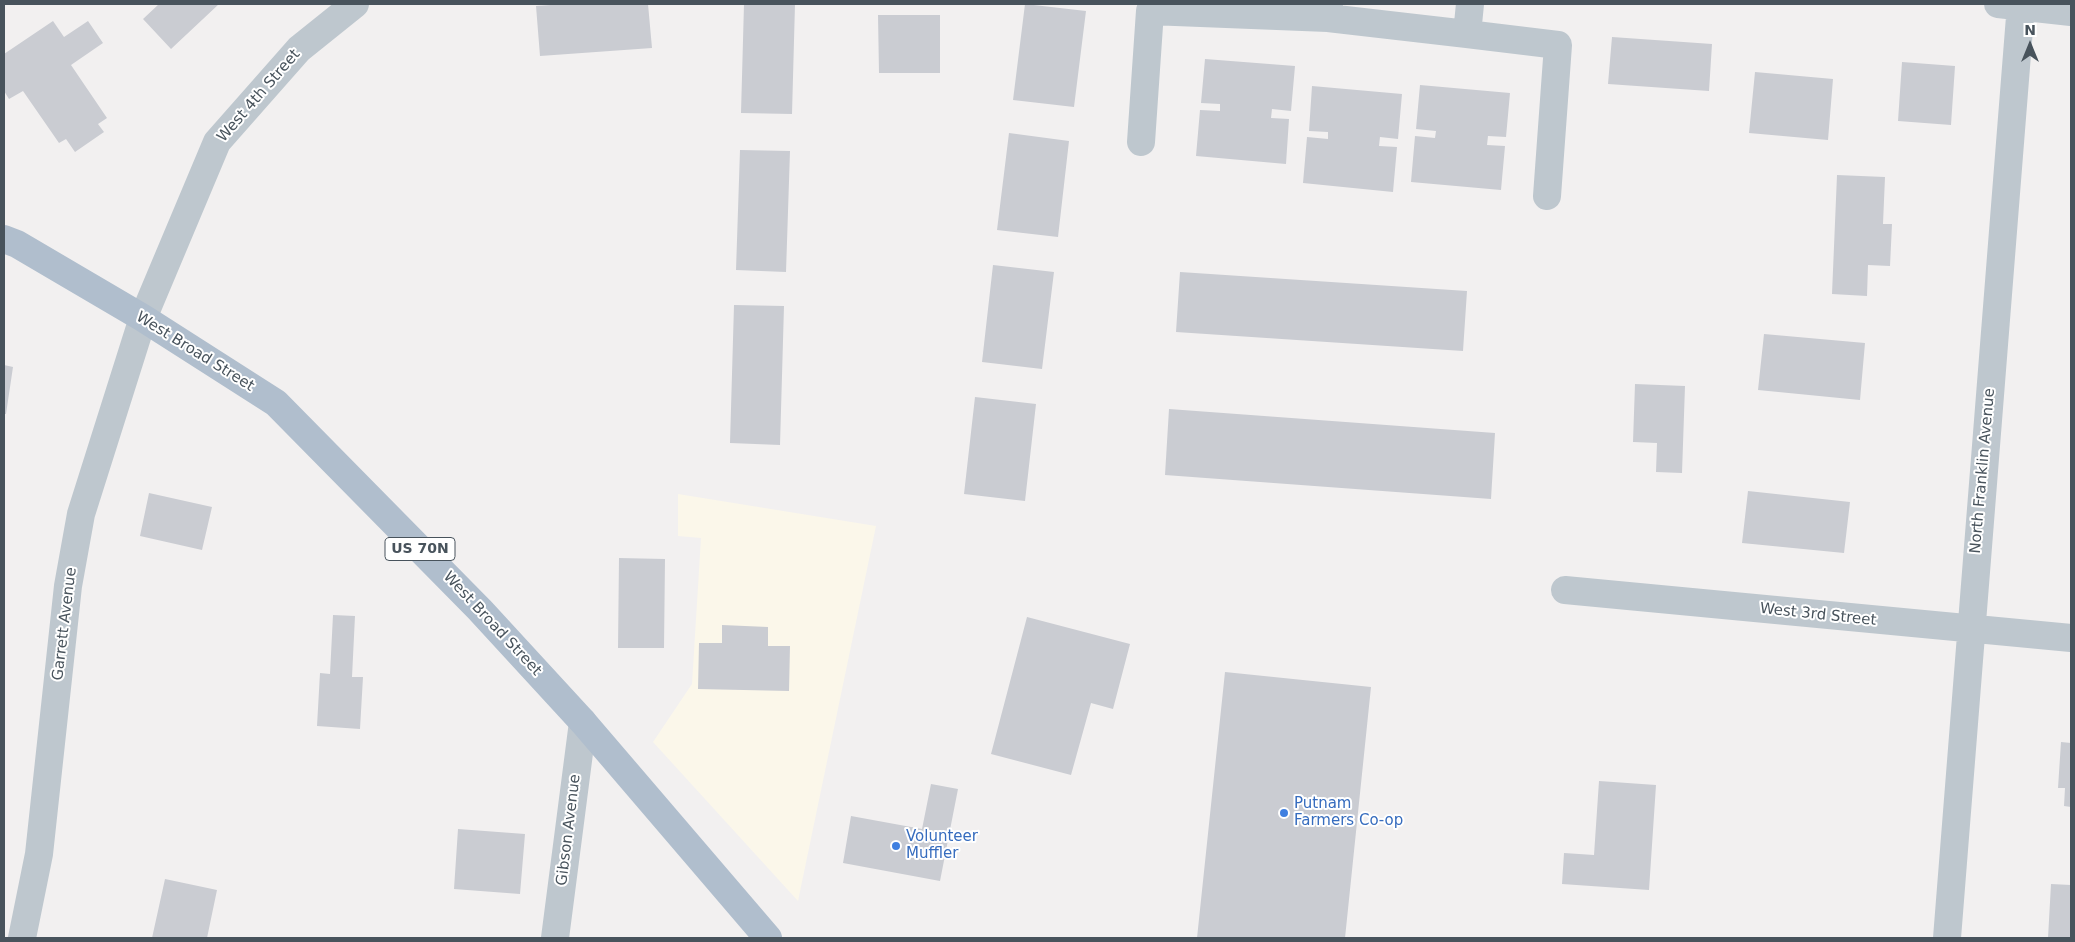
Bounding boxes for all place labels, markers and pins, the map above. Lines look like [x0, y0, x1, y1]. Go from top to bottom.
place label: Putnam Farmers Co-op [1294, 795, 1403, 830]
marker: Putnam Farmers Co-op [1278, 807, 1290, 819]
place label: Volunteer Muffler [906, 828, 978, 863]
marker: Volunteer Muffler [890, 840, 902, 852]

